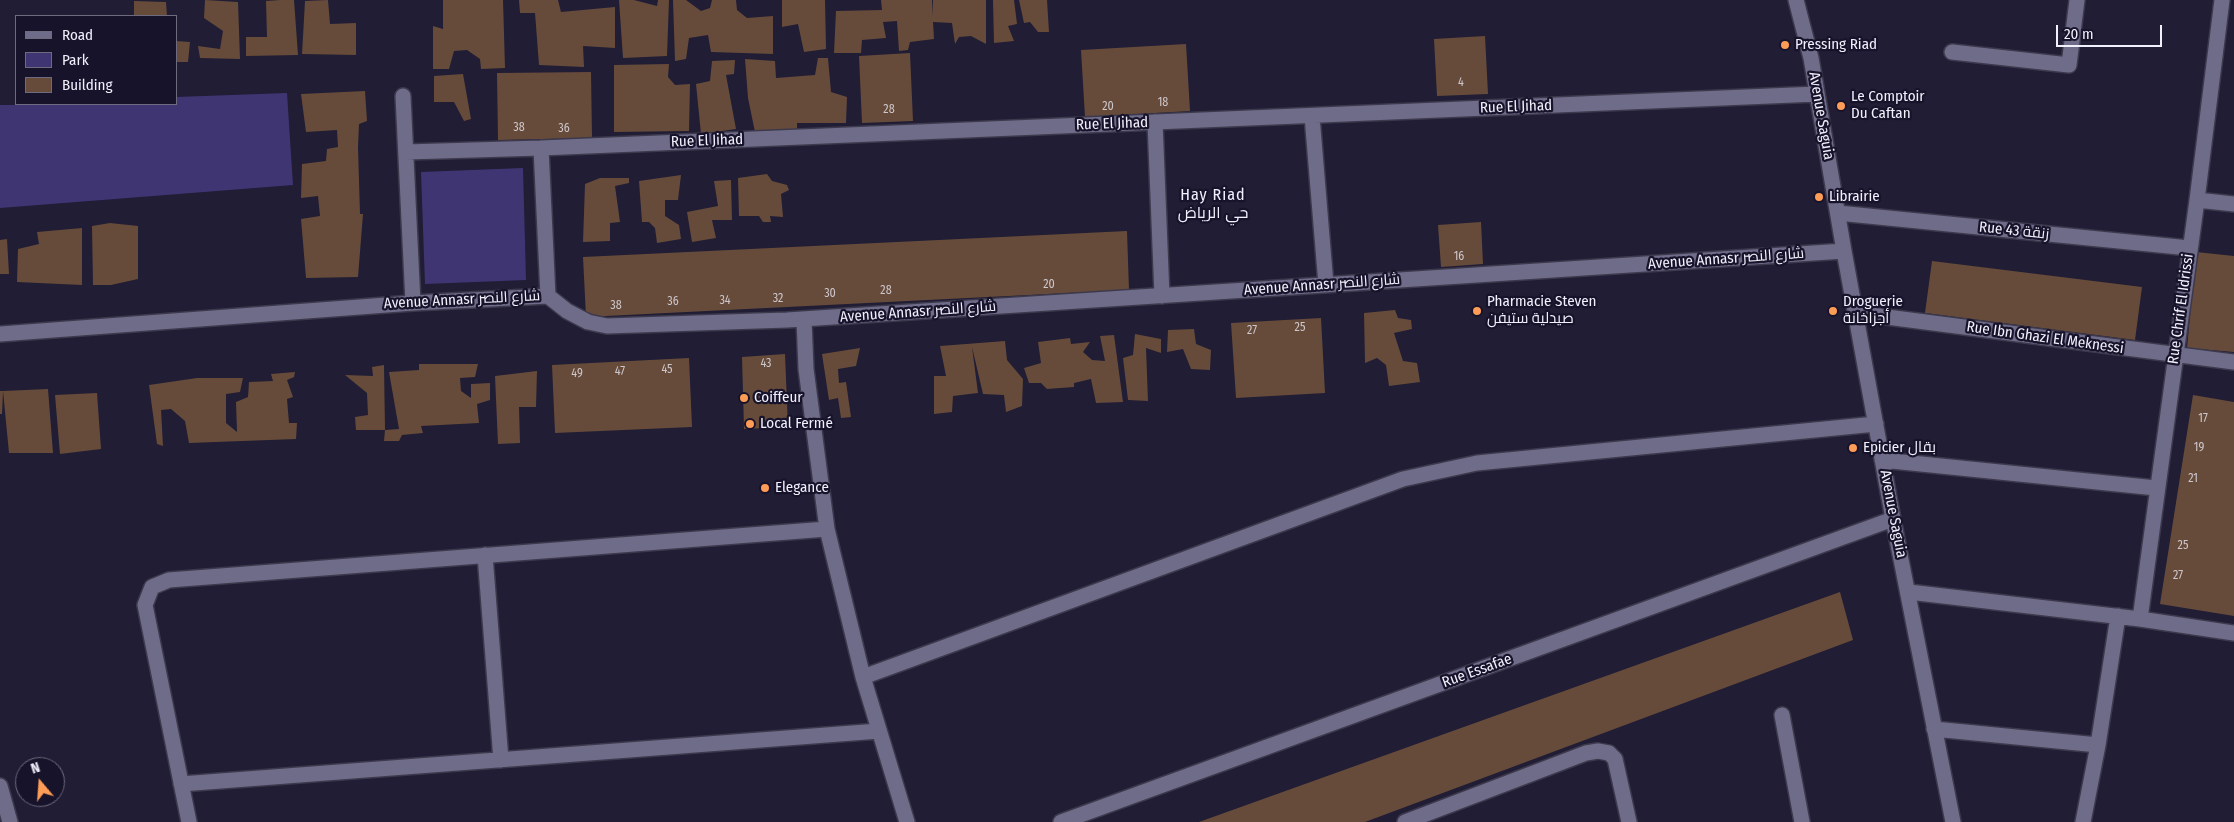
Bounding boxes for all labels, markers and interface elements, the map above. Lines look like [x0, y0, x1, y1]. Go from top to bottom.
legend [15, 15, 178, 105]
scale bar [2059, 15, 2165, 47]
text: 20 m [2064, 25, 2094, 43]
text: Road [62, 26, 93, 44]
place label: Pressing Riad [1795, 36, 1877, 54]
marker: Pressing Riad [1779, 39, 1791, 51]
text: Park [62, 51, 89, 69]
street label: Avenue Saguia [1804, 71, 1838, 161]
text: Building [62, 76, 113, 94]
house number: 4 [1458, 76, 1464, 90]
place label: Le Comptoir Du Caftan [1851, 88, 1925, 123]
house number: 18 [1158, 96, 1168, 110]
street label: Rue El Jihad [1479, 97, 1553, 117]
house number: 20 [1102, 100, 1114, 114]
marker: Le Comptoir Du Caftan [1835, 100, 1847, 112]
house number: 28 [883, 103, 895, 117]
street label: Rue El Jihad [1075, 114, 1149, 134]
house number: 38 [513, 121, 525, 135]
house number: 36 [558, 122, 570, 136]
street label: Rue El Jihad [670, 131, 744, 151]
district label: Hay Riad حي الرياض [1178, 186, 1248, 224]
place label: Librairie [1829, 188, 1880, 206]
marker: Librairie [1813, 191, 1825, 203]
street label: Rue زنقة 43 [1978, 218, 2050, 244]
street label: Avenue Annasr شارع النصر [1647, 245, 1805, 273]
house number: 16 [1454, 250, 1464, 264]
street label: Rue Chrif El Idrissi [2164, 253, 2198, 365]
street label: Avenue Annasr شارع النصر [1243, 271, 1401, 299]
house number: 20 [1043, 278, 1055, 292]
house number: 28 [880, 284, 892, 298]
street label: Avenue Annasr شارع النصر [383, 287, 541, 313]
house number: 30 [824, 287, 836, 301]
house number: 32 [773, 292, 783, 306]
place label: Pharmacie Steven صيدلية ستيفن [1487, 293, 1596, 328]
place label: Droguerie أجزاخانة [1843, 293, 1903, 328]
house number: 34 [719, 294, 731, 308]
house number: 36 [667, 295, 679, 309]
street label: Avenue Annasr شارع النصر [839, 298, 997, 326]
house number: 38 [610, 299, 622, 313]
marker: Pharmacie Steven صيدلية ستيفن [1471, 305, 1483, 317]
marker: Droguerie أجزاخانة [1827, 305, 1839, 317]
street label: Rue Ibn Ghazi El Meknessi [1965, 318, 2125, 358]
house number: 25 [1295, 321, 1305, 335]
house number: 27 [1247, 324, 1257, 338]
house number: 43 [760, 357, 772, 371]
house number: 45 [661, 363, 673, 377]
house number: 47 [615, 365, 625, 379]
house number: 49 [571, 367, 583, 381]
place label: Coiffeur [754, 389, 803, 407]
marker: Coiffeur [738, 392, 750, 404]
house number: 17 [2198, 412, 2208, 426]
place label: Local Fermé [760, 415, 833, 433]
marker: Local Fermé [744, 418, 756, 430]
place label: Epicier بقال [1863, 439, 1936, 457]
house number: 19 [2194, 441, 2204, 455]
marker: Epicier بقال [1847, 442, 1859, 454]
street label: Avenue Saguia [1876, 469, 1910, 559]
house number: 21 [2188, 472, 2198, 486]
place label: Elegance [775, 479, 829, 497]
marker: Elegance [759, 482, 771, 494]
house number: 25 [2178, 539, 2188, 553]
house number: 27 [2173, 569, 2183, 583]
street label: Rue Essafae [1440, 650, 1514, 692]
north arrow [15, 757, 65, 807]
text: N [29, 759, 42, 778]

